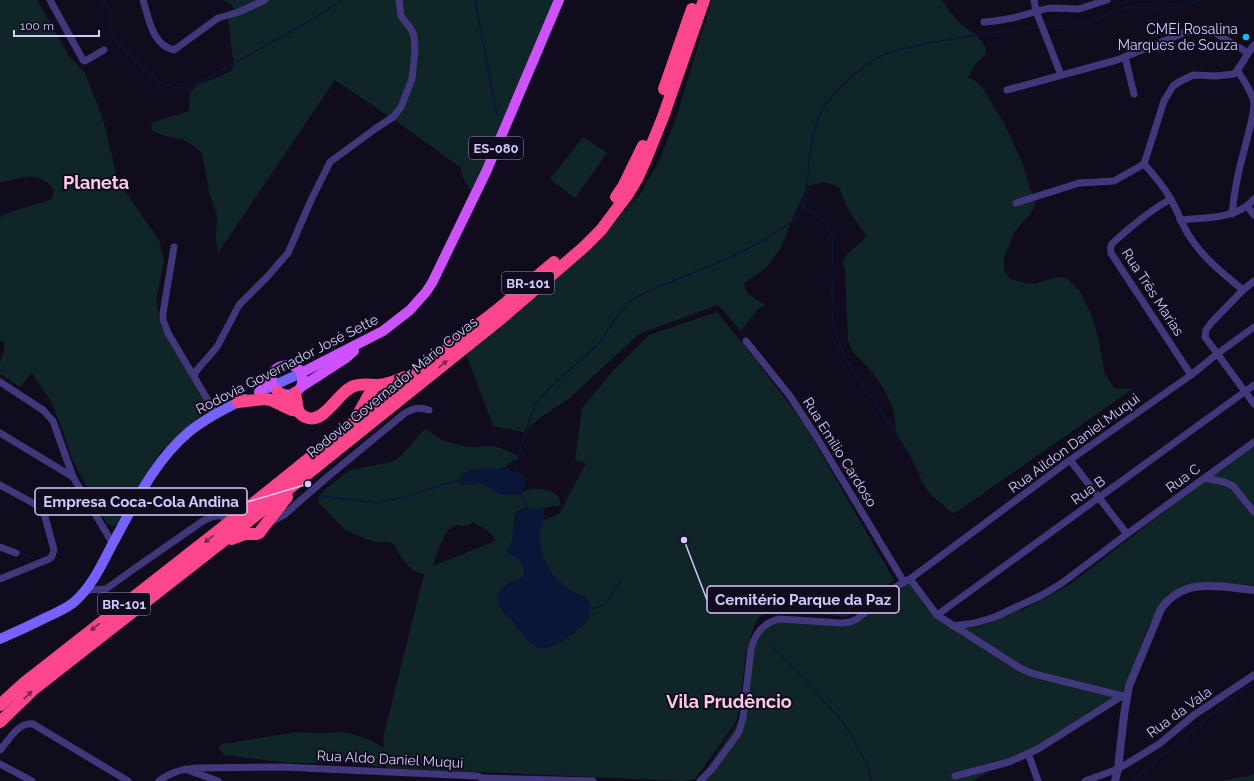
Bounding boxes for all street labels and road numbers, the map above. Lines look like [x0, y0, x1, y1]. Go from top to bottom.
road number: ES-080 [469, 137, 523, 159]
street label: Rua Três Marias [1119, 245, 1187, 339]
road number: BR-101 [502, 272, 554, 294]
street label: Rodovia Governador José Sette [193, 311, 381, 417]
street label: Rodovia Governador Mário Covas [304, 313, 480, 461]
street label: Rua Aildon Daniel Muqui [1005, 390, 1143, 496]
street label: Rua Emílio Cardoso [800, 394, 880, 510]
street label: Rua C [1163, 460, 1203, 496]
street label: Rua B [1068, 472, 1108, 508]
road number: BR-101 [98, 593, 150, 615]
street label: Rua da Vala [1144, 683, 1214, 741]
street label: Rua Aldo Daniel Muqui [316, 747, 464, 771]

